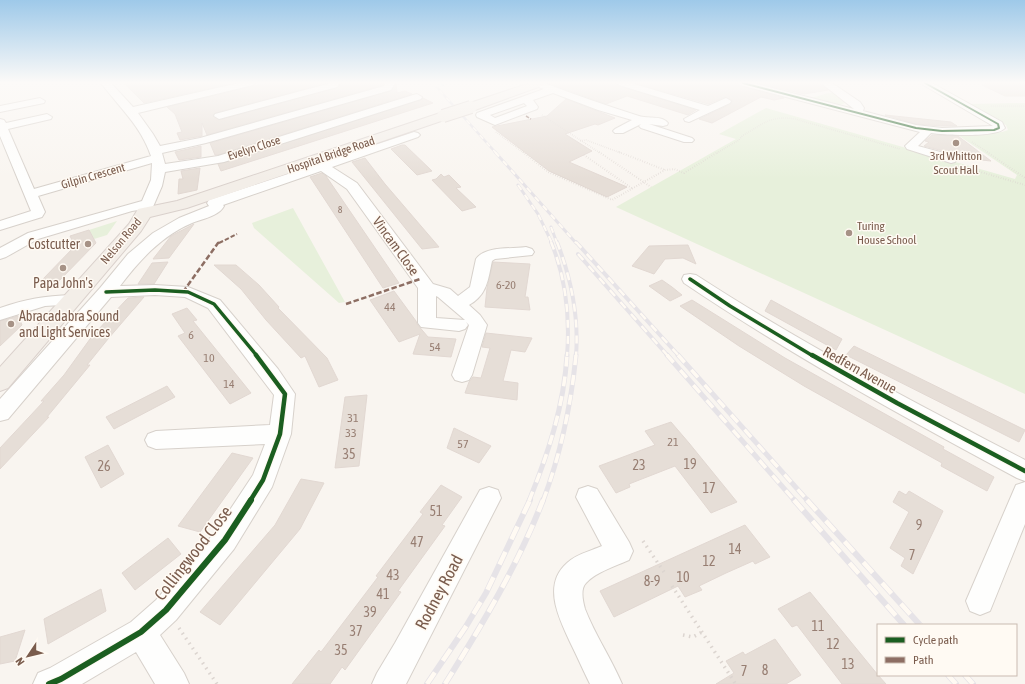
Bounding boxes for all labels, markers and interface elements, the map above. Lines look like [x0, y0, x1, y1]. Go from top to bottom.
street label: Evelyn Close [226, 133, 282, 163]
street label: Hospital Bridge Road [285, 133, 377, 177]
marker: 3rd Whitton Scout Hall [951, 138, 961, 148]
place label: 3rd Whitton Scout Hall [930, 149, 982, 177]
street label: Gilpin Crescent [59, 160, 127, 192]
house number: 8 [338, 204, 343, 215]
street label: Vincam Close [369, 214, 423, 278]
street label: Nelson Road [98, 215, 144, 267]
place label: Turing House School [857, 219, 917, 247]
marker: Turing House School [844, 228, 854, 238]
place label: Costcutter [28, 236, 81, 252]
marker: Costcutter [83, 239, 93, 249]
marker: Papa John's [58, 263, 68, 273]
place label: Papa John's [33, 275, 93, 291]
house number: 6-20 [496, 278, 516, 292]
house number: 44 [384, 300, 396, 314]
place label: Abracadabra Sound and Light Services [19, 308, 119, 340]
marker: Abracadabra Sound and Light Services [6, 319, 16, 329]
house number: 6 [188, 328, 194, 342]
house number: 54 [429, 340, 441, 354]
street label: Redfern Avenue [820, 343, 900, 397]
house number: 10 [203, 351, 215, 365]
house number: 14 [223, 377, 235, 391]
house number: 31 [347, 411, 359, 425]
house number: 33 [345, 426, 357, 440]
house number: 21 [667, 435, 679, 449]
house number: 57 [457, 437, 469, 451]
house number: 35 [342, 446, 356, 462]
house number: 19 [683, 456, 697, 472]
house number: 23 [632, 457, 646, 473]
house number: 26 [97, 458, 111, 474]
house number: 17 [702, 480, 716, 496]
street label: Collingwood Close [150, 502, 236, 604]
house number: 51 [429, 503, 443, 519]
house number: 9 [916, 517, 922, 533]
house number: 47 [410, 534, 424, 550]
house number: 14 [728, 541, 742, 557]
house number: 7 [909, 547, 915, 563]
street label: Rodney Road [411, 551, 467, 633]
house number: 12 [702, 553, 716, 569]
house number: 43 [386, 567, 400, 583]
house number: 10 [676, 569, 690, 585]
house number: 8-9 [644, 573, 660, 589]
house number: 41 [376, 586, 390, 602]
house number: 39 [363, 604, 377, 620]
house number: 11 [811, 618, 825, 634]
house number: 37 [349, 623, 363, 639]
legend [877, 624, 1017, 676]
text: Cycle path [913, 633, 958, 647]
north arrow [8, 636, 48, 676]
house number: 12 [826, 636, 840, 652]
house number: 35 [334, 642, 348, 658]
text: Path [913, 653, 934, 667]
text: N [13, 656, 27, 668]
house number: 13 [841, 656, 855, 672]
house number: 8 [762, 662, 769, 678]
house number: 7 [741, 663, 747, 679]

